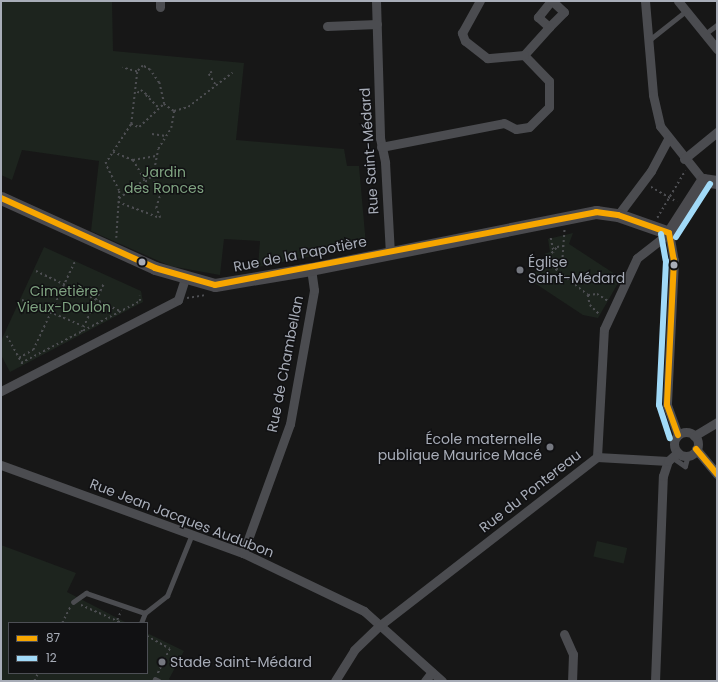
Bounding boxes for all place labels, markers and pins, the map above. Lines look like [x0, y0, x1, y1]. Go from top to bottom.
place label: Église Saint-Médard [528, 254, 625, 286]
unlabelled marker [137, 257, 147, 267]
unlabelled marker [669, 260, 679, 270]
marker: Église Saint-Médard [515, 265, 525, 275]
place label: École maternelle publique Maurice Macé [378, 431, 542, 464]
marker: École maternelle publique Maurice Macé [545, 442, 555, 452]
place label: Stade Saint-Médard [170, 654, 312, 670]
marker: Stade Saint-Médard [157, 657, 167, 667]

